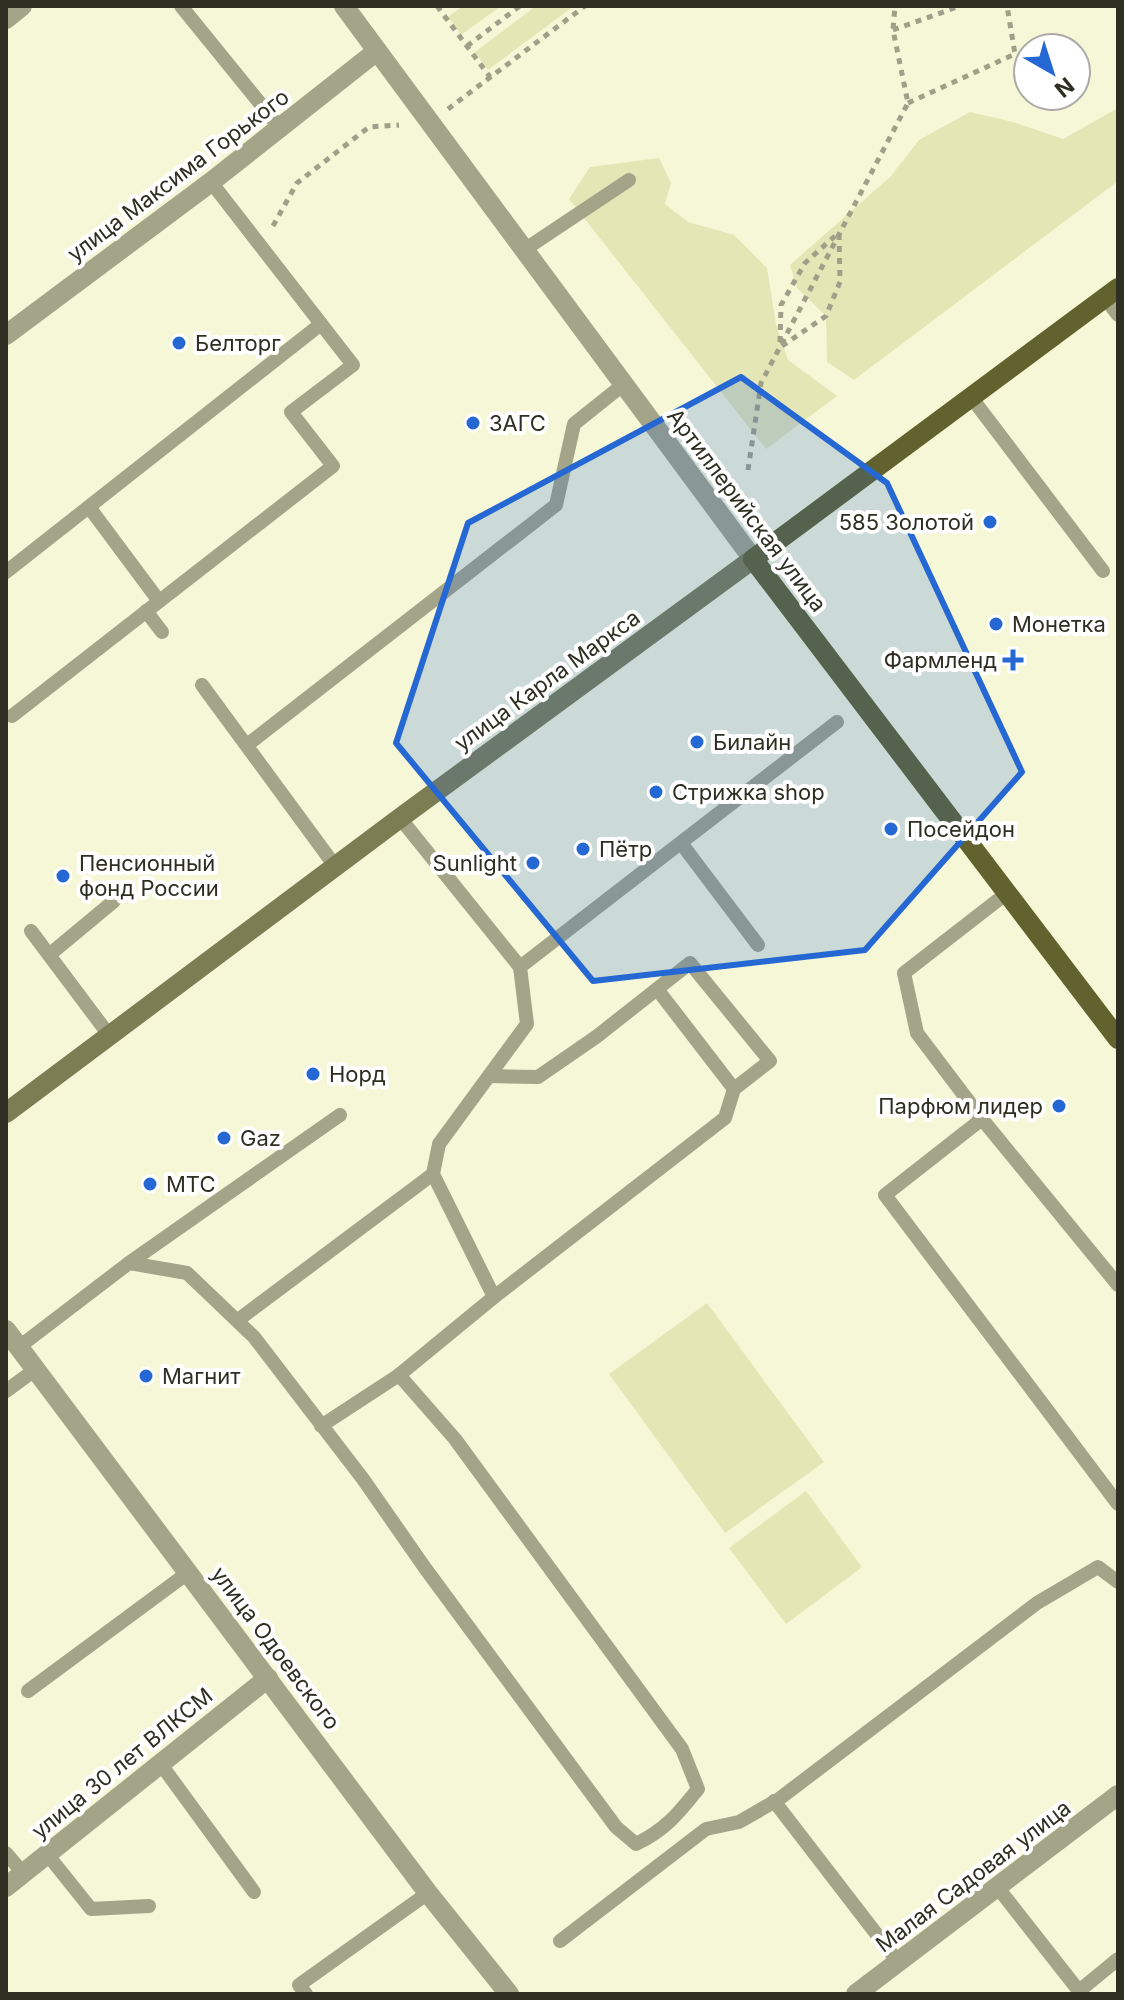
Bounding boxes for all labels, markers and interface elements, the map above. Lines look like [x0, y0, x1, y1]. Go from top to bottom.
north arrow [1012, 32, 1092, 112]
text: N [1050, 72, 1079, 103]
street label: улица Максима Горького [62, 83, 294, 267]
place label: Белторг [195, 330, 281, 356]
marker: Белторг [170, 334, 188, 352]
street label: Артиллерийская улица [662, 403, 832, 617]
place label: ЗАГС [489, 410, 546, 436]
marker: ЗАГС [464, 414, 482, 432]
place label: 585 Золотой [839, 509, 974, 535]
marker: 585 Золотой [981, 513, 999, 531]
street label: улица Карла Маркса [449, 604, 645, 756]
place label: Монетка [1012, 611, 1106, 637]
marker: Монетка [987, 615, 1005, 633]
place label: Фармленд [884, 647, 997, 673]
marker: Фармленд [1004, 651, 1022, 669]
place label: Билайн [713, 729, 791, 755]
marker: Билайн [688, 733, 706, 751]
place label: Стрижка shop [672, 779, 825, 805]
marker: Стрижка shop [647, 783, 665, 801]
place label: Посейдон [907, 816, 1015, 842]
marker: Посейдон [882, 820, 900, 838]
place label: Пётр [599, 836, 652, 862]
marker: Пётр [574, 840, 592, 858]
place label: Пенсионный фонд России [79, 850, 219, 901]
place label: Sunlight [433, 850, 517, 876]
marker: Sunlight [524, 854, 542, 872]
marker: Пенсионный фонд России [54, 867, 72, 885]
place label: Норд [329, 1061, 386, 1087]
marker: Норд [304, 1065, 322, 1083]
place label: Парфюм лидер [878, 1093, 1043, 1119]
marker: Парфюм лидер [1050, 1097, 1068, 1115]
place label: Gaz [240, 1125, 281, 1151]
marker: Gaz [215, 1129, 233, 1147]
place label: МТС [166, 1171, 216, 1197]
marker: МТС [141, 1175, 159, 1193]
place label: Магнит [162, 1363, 241, 1389]
marker: Магнит [137, 1367, 155, 1385]
street label: улица Одоевского [206, 1561, 346, 1735]
street label: улица 30 лет ВЛКСМ [26, 1682, 218, 1844]
street label: Малая Садовая улица [871, 1794, 1075, 1958]

